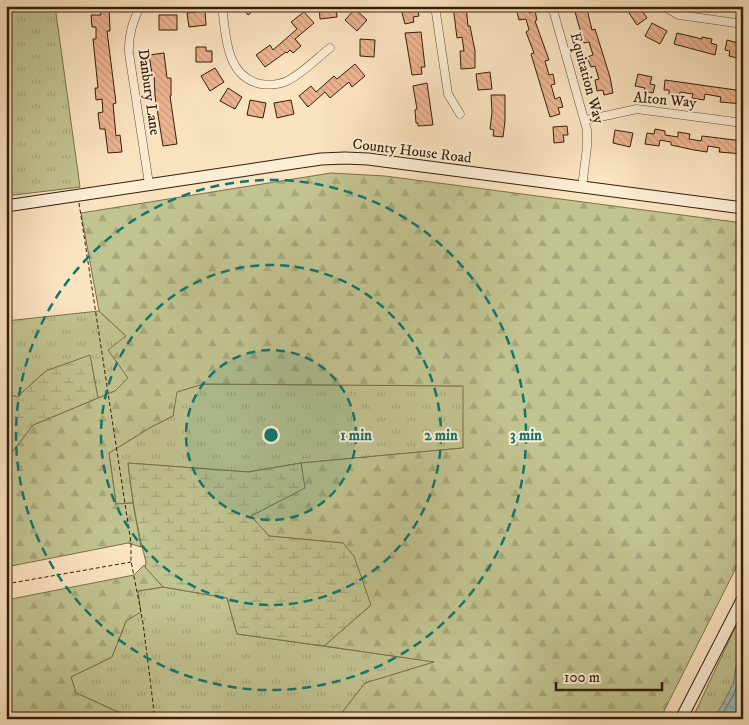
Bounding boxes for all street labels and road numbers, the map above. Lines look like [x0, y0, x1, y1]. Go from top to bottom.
street label: Equitation Way [566, 30, 609, 126]
street label: Danbury Lane [134, 48, 164, 136]
street label: Alton Way [633, 88, 698, 112]
street label: County House Road [351, 134, 473, 168]

